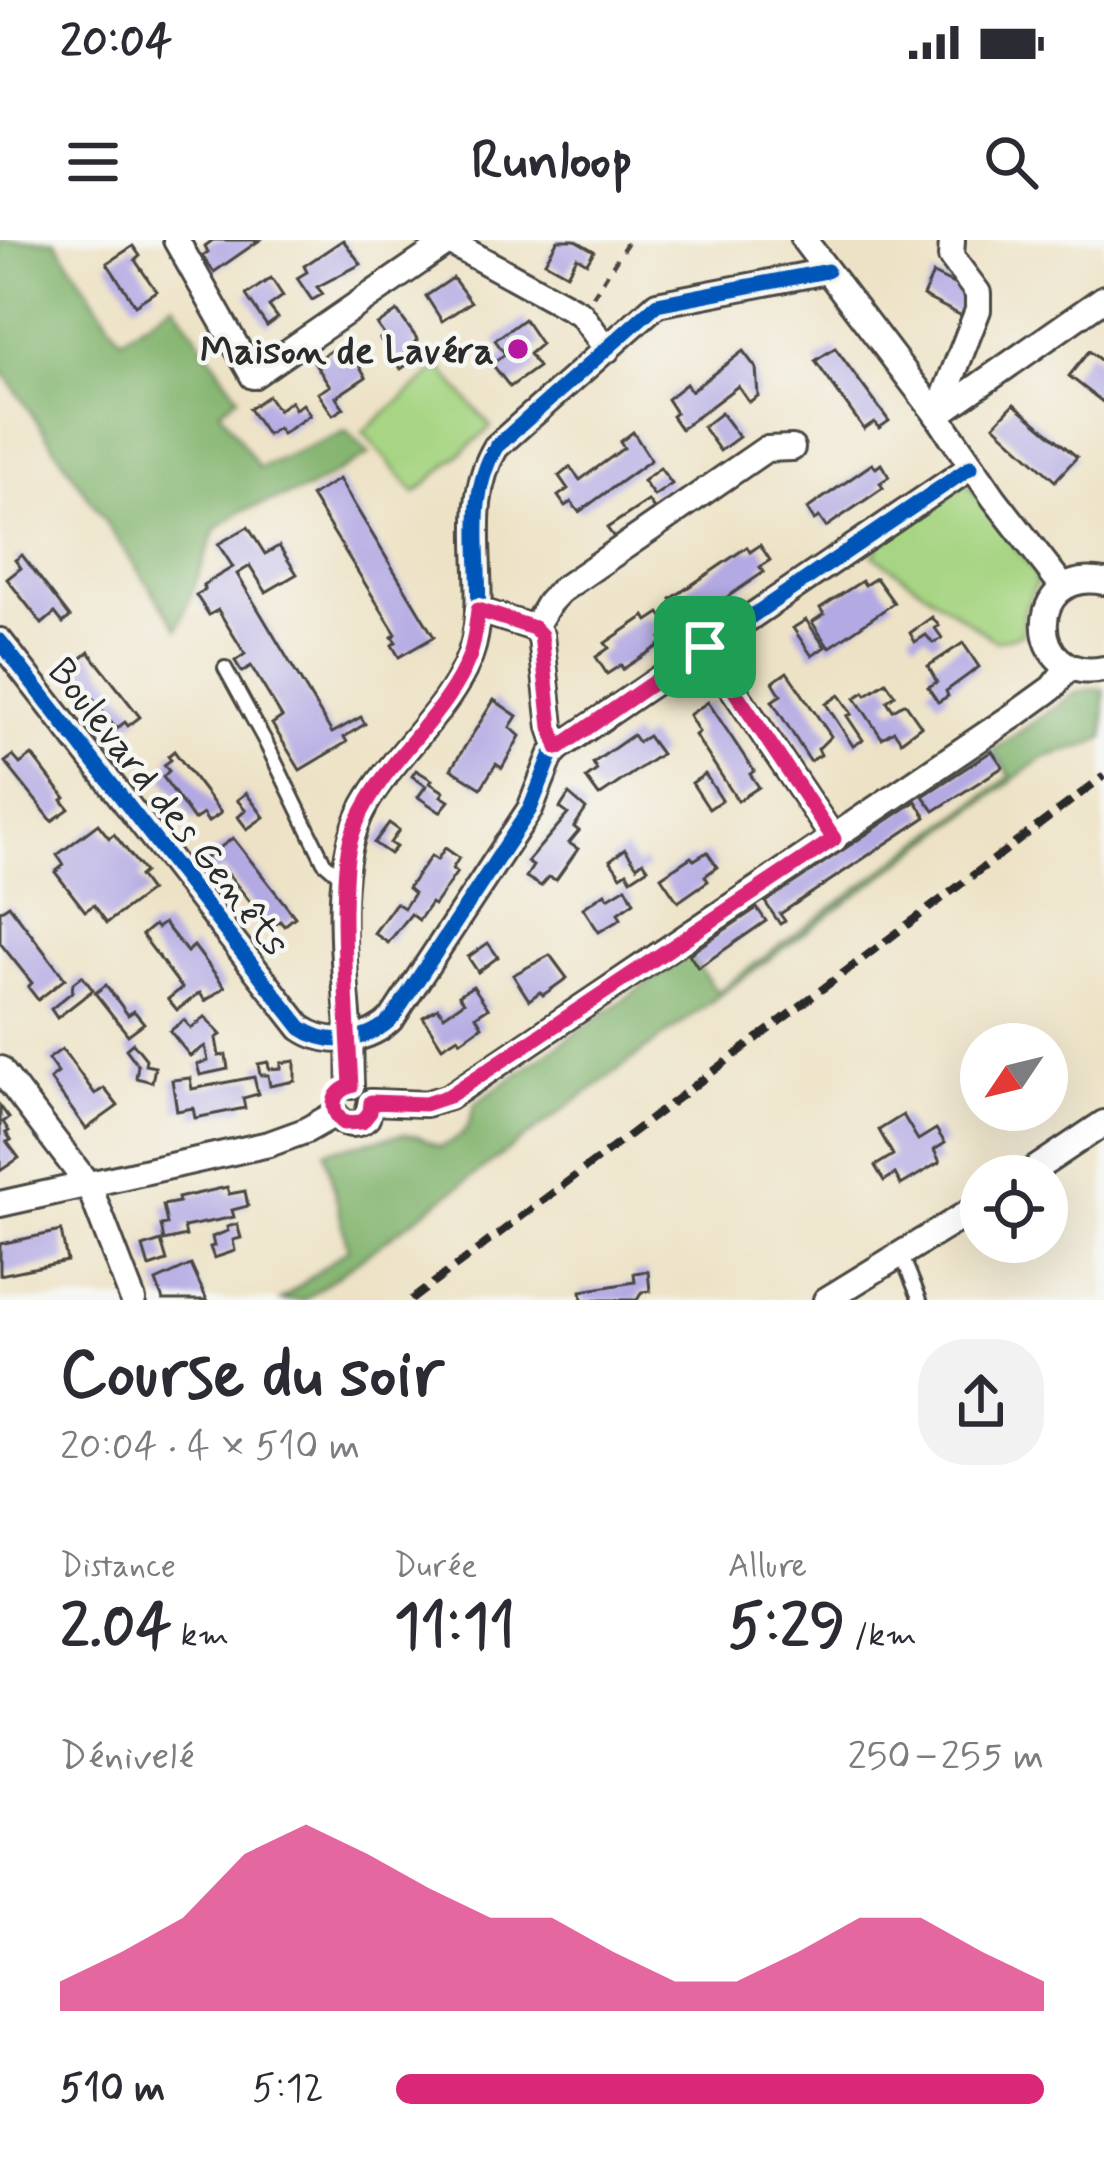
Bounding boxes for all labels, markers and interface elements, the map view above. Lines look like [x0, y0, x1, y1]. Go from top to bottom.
text: 20:04 [60, 13, 172, 72]
text: Runloop [471, 127, 633, 198]
icon: menu [60, 129, 126, 195]
icon: search [978, 129, 1044, 195]
place label: Maison de Lavéra [200, 327, 494, 378]
marker: Maison de Lavéra [505, 336, 531, 362]
pin [654, 596, 756, 698]
icon: arrive [672, 614, 738, 680]
street label: Boulevard des Genêts [35, 648, 300, 968]
north arrow [960, 1023, 1068, 1131]
map controls [960, 1023, 1068, 1263]
button: locate [960, 1155, 1068, 1263]
text: Course du soir [60, 1334, 444, 1420]
button: share [918, 1339, 1044, 1465]
text: 20:04 · 4 × 510 m [60, 1422, 360, 1473]
text: Distance [60, 1545, 176, 1589]
text: Durée [394, 1545, 477, 1589]
text: Allure [728, 1545, 807, 1589]
text: 2.04 [60, 1589, 172, 1668]
text: 11:11 [394, 1589, 515, 1668]
text: 5:29 [728, 1589, 845, 1668]
text: km [172, 1614, 229, 1658]
text: /km [845, 1614, 917, 1658]
text: Dénivelé [60, 1732, 194, 1783]
text: 250–255 m [847, 1732, 1044, 1783]
text: 510 m [60, 2064, 165, 2115]
text: 5:12 [252, 2064, 324, 2115]

